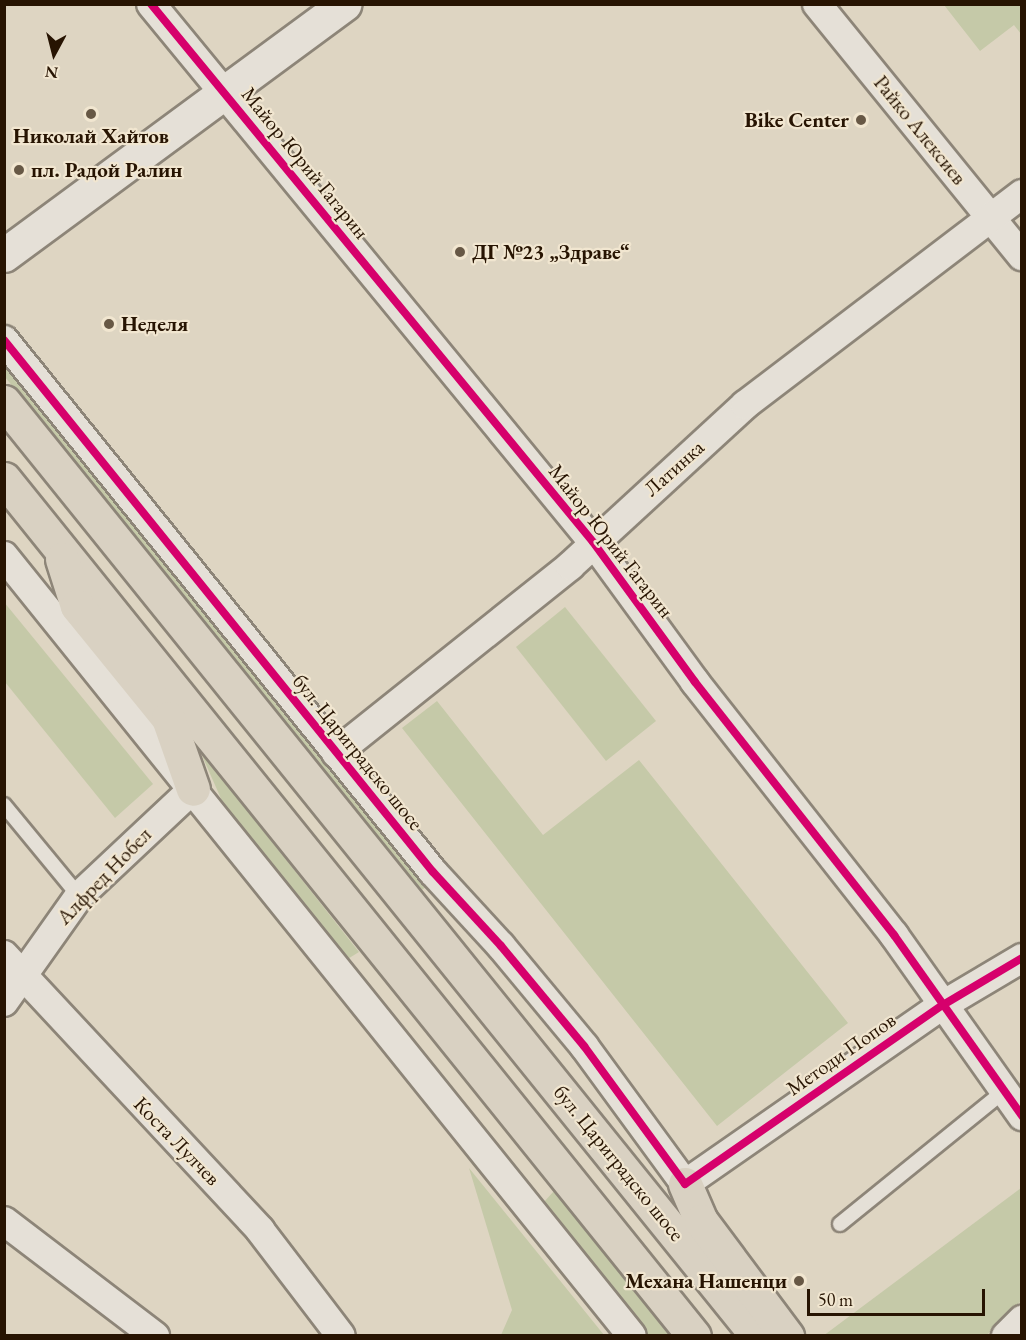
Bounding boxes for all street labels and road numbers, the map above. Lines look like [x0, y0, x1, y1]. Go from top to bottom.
street label: Райко Алексиев [868, 70, 972, 190]
street label: Майор Юрий Гагарин [236, 82, 374, 244]
street label: Латинка [639, 435, 709, 501]
street label: Майор Юрий Гагарин [543, 459, 679, 623]
street label: бул. Цариградско шосе [287, 669, 429, 835]
street label: Алфред Нобел [51, 822, 157, 930]
street label: Методи Попов [781, 1007, 901, 1101]
street label: бул. Цариградско шосе [548, 1080, 690, 1246]
street label: Коста Лулчев [128, 1091, 226, 1191]

